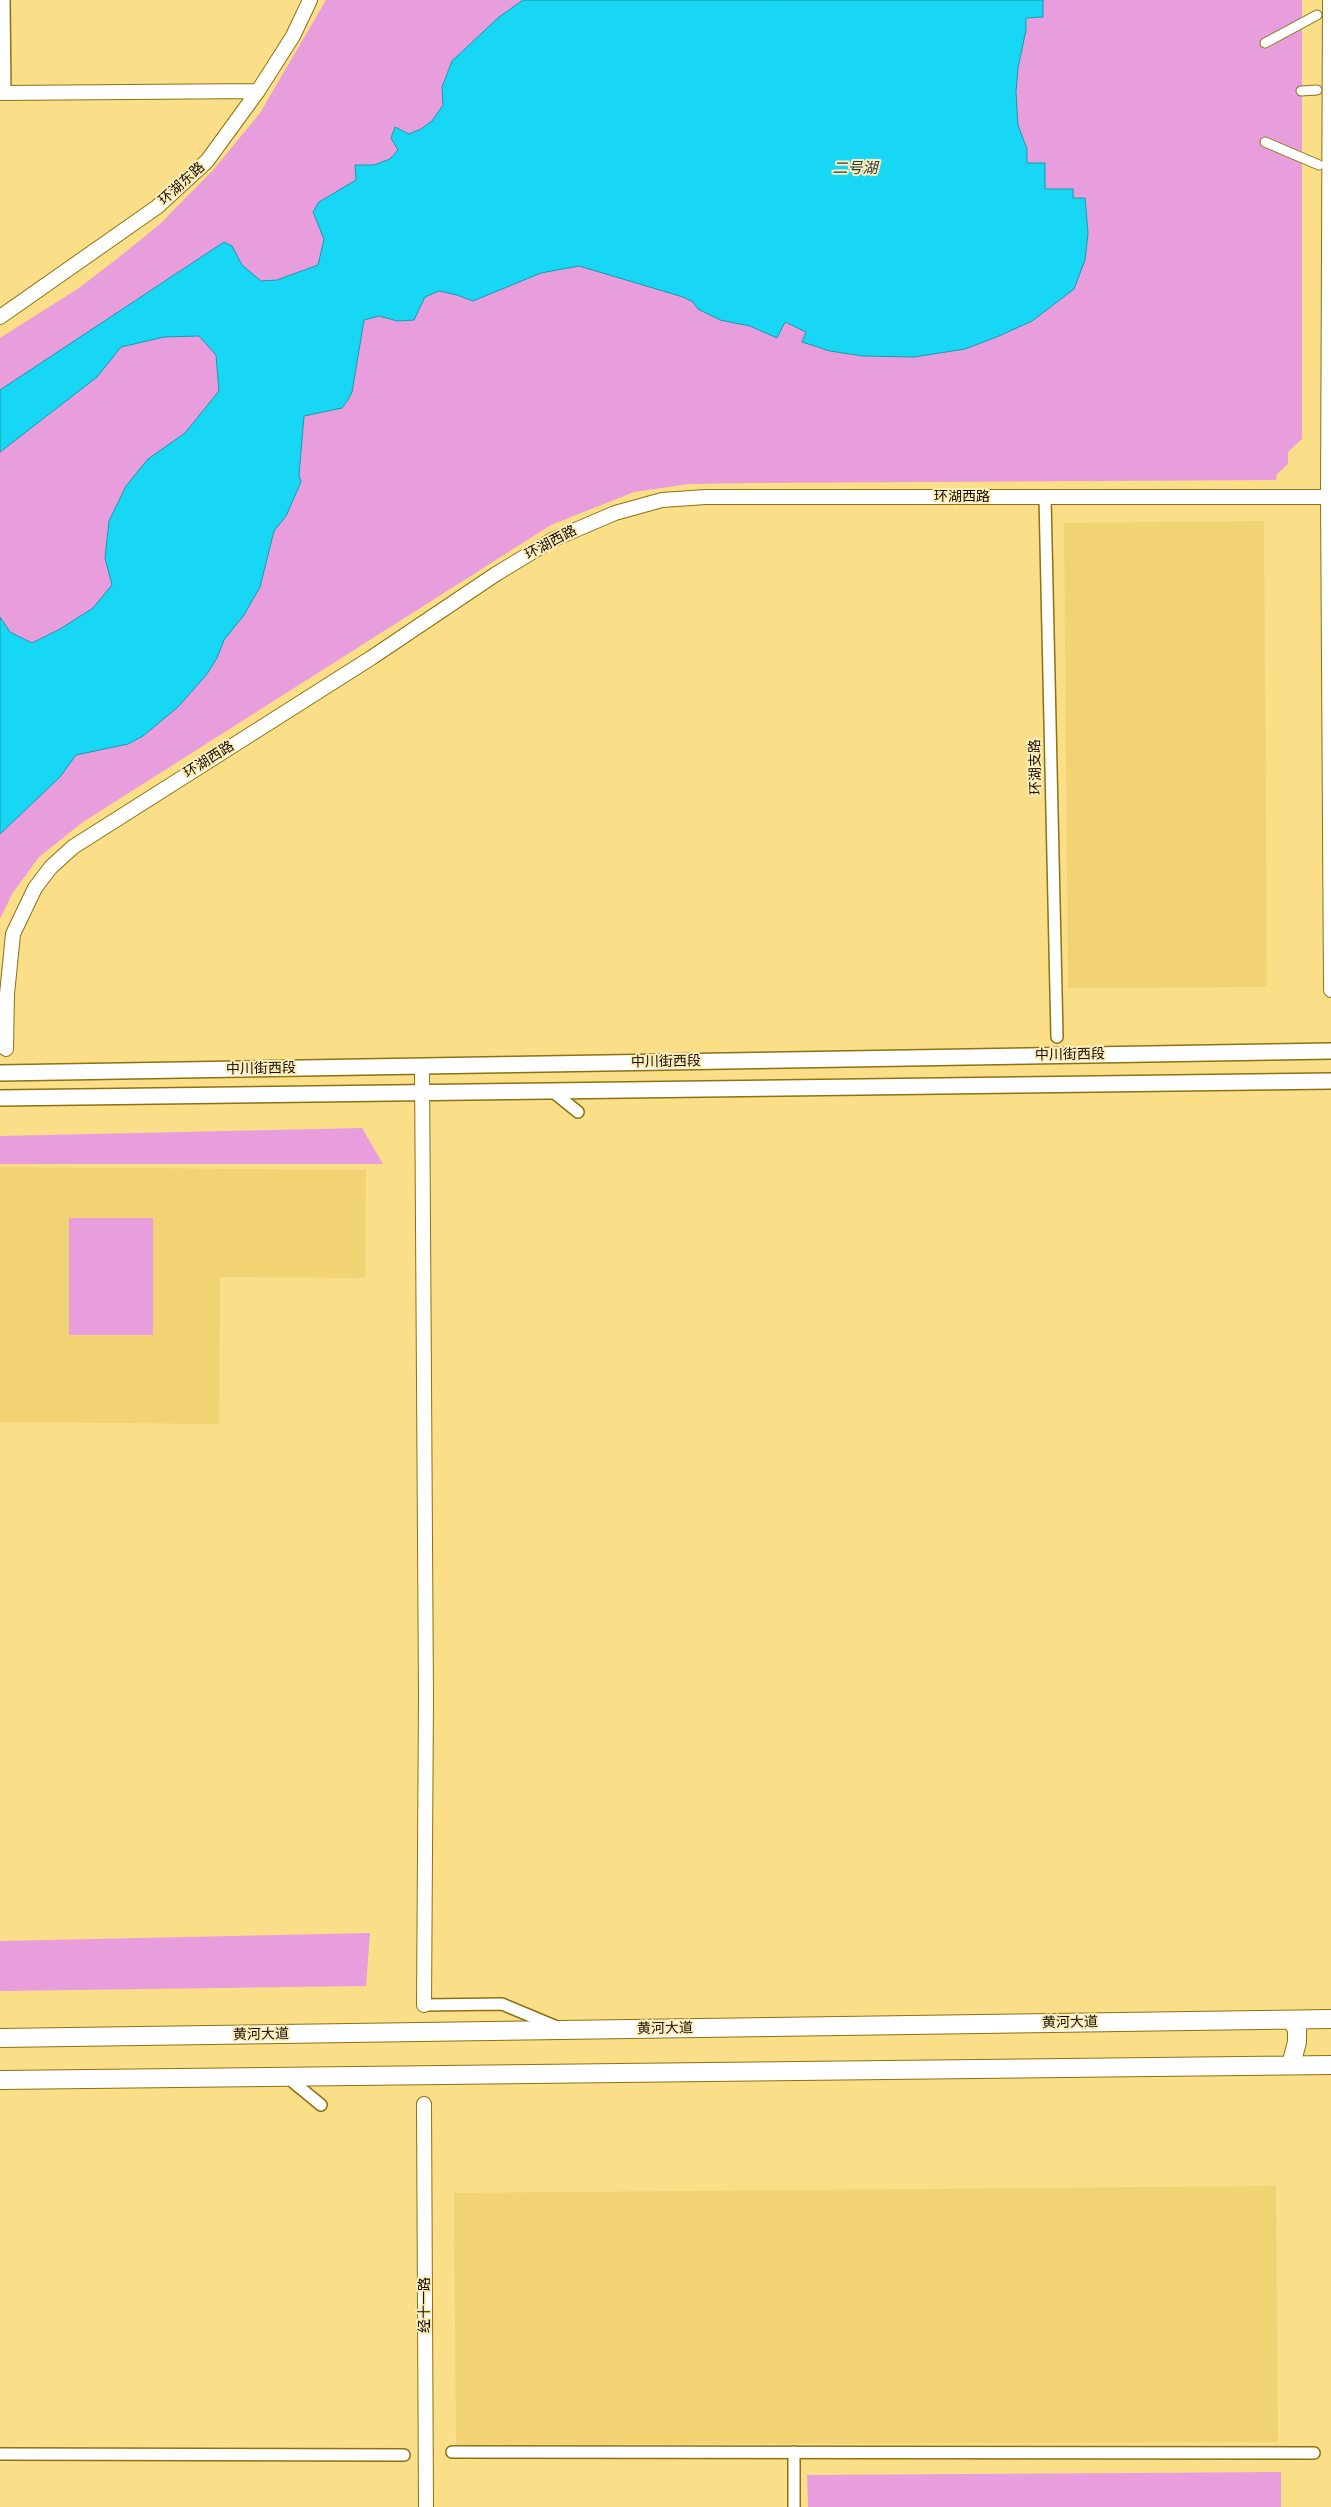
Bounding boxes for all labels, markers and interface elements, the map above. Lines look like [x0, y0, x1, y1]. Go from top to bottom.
street label: 环湖东路 [156, 159, 208, 209]
water label: 二号湖 [833, 160, 877, 178]
street label: 环湖西路 [934, 489, 990, 505]
street label: 环湖西路 [522, 522, 580, 564]
street label: 环湖西路 [181, 738, 237, 782]
street label: 环湖支路 [1027, 739, 1045, 795]
street label: 中川街西段 [1035, 1046, 1105, 1064]
street label: 中川街西段 [631, 1053, 701, 1071]
street label: 中川街西段 [226, 1060, 296, 1078]
street label: 黄河大道 [1042, 2014, 1098, 2032]
street label: 黄河大道 [637, 2020, 693, 2038]
street label: 黄河大道 [233, 2026, 289, 2044]
street label: 经十一路 [417, 2277, 433, 2333]

